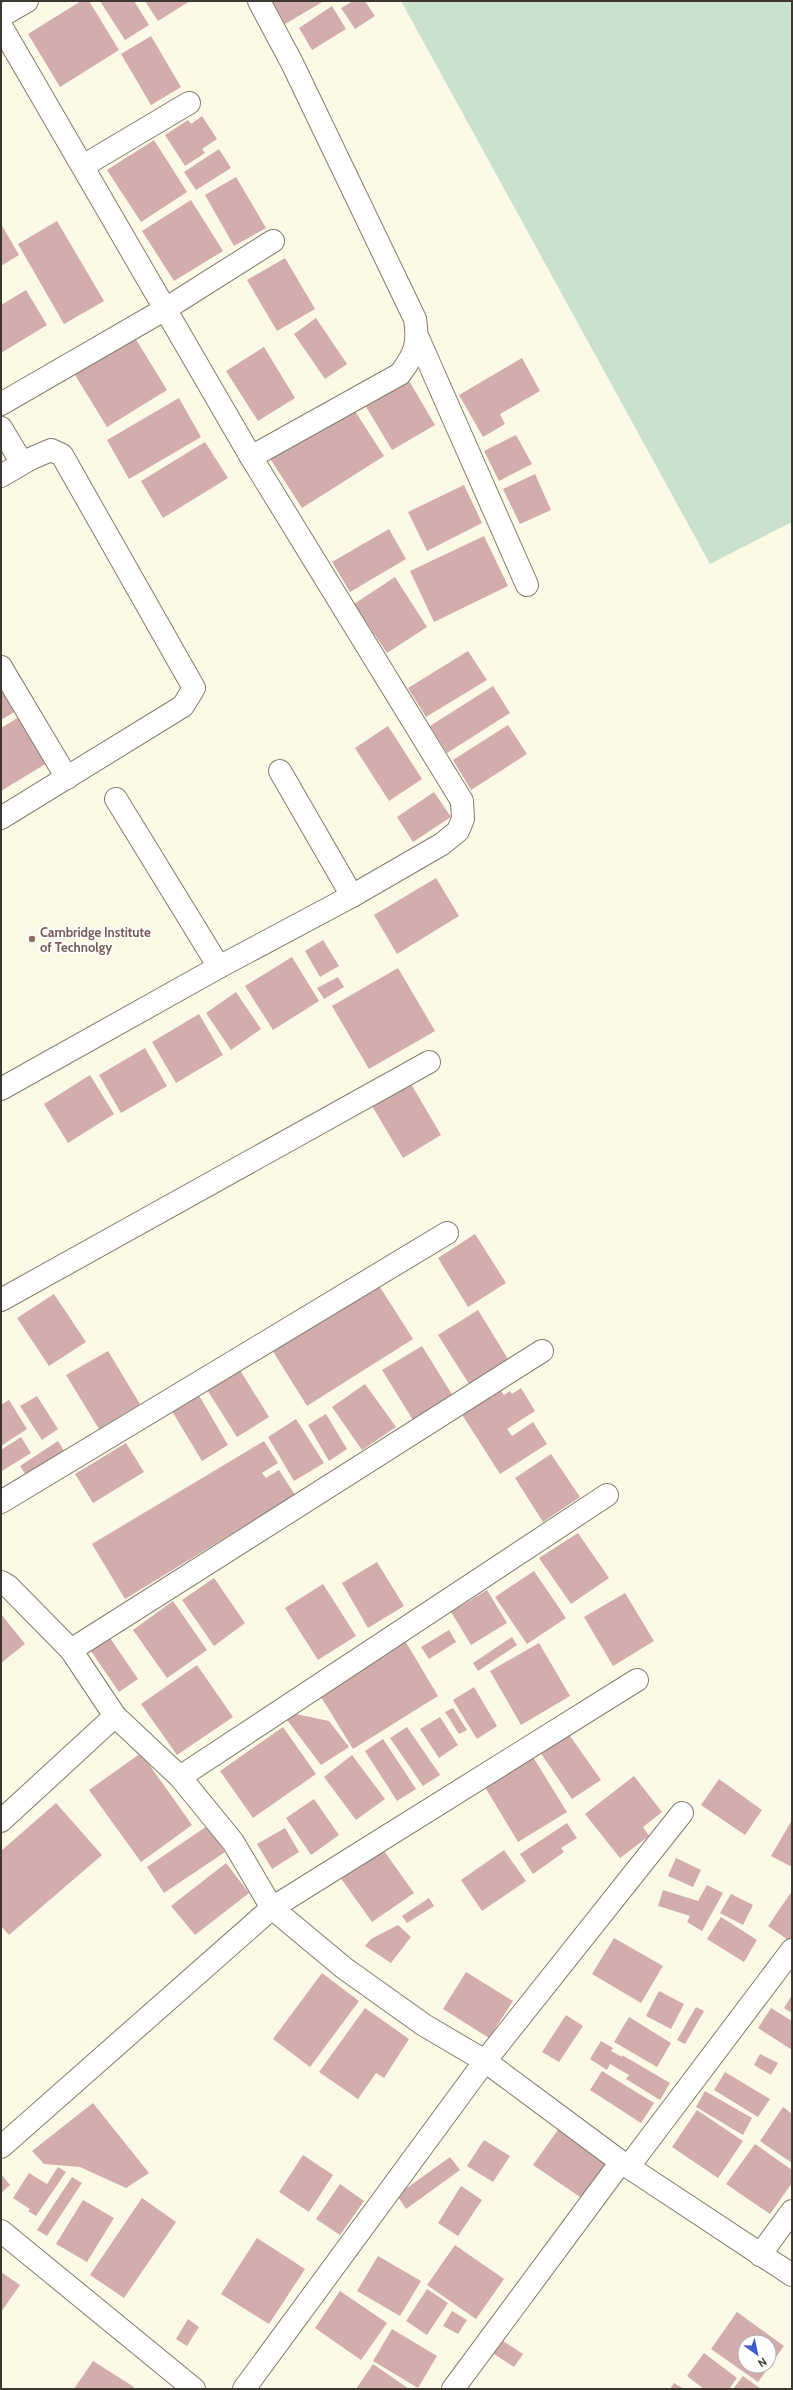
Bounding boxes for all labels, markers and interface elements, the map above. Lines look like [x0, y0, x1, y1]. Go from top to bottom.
place label: Cambridge Institute of Technolgy [40, 924, 151, 955]
marker: Cambridge Institute of Technolgy [27, 934, 37, 944]
north arrow [737, 2334, 777, 2374]
text: N [755, 2354, 770, 2370]

